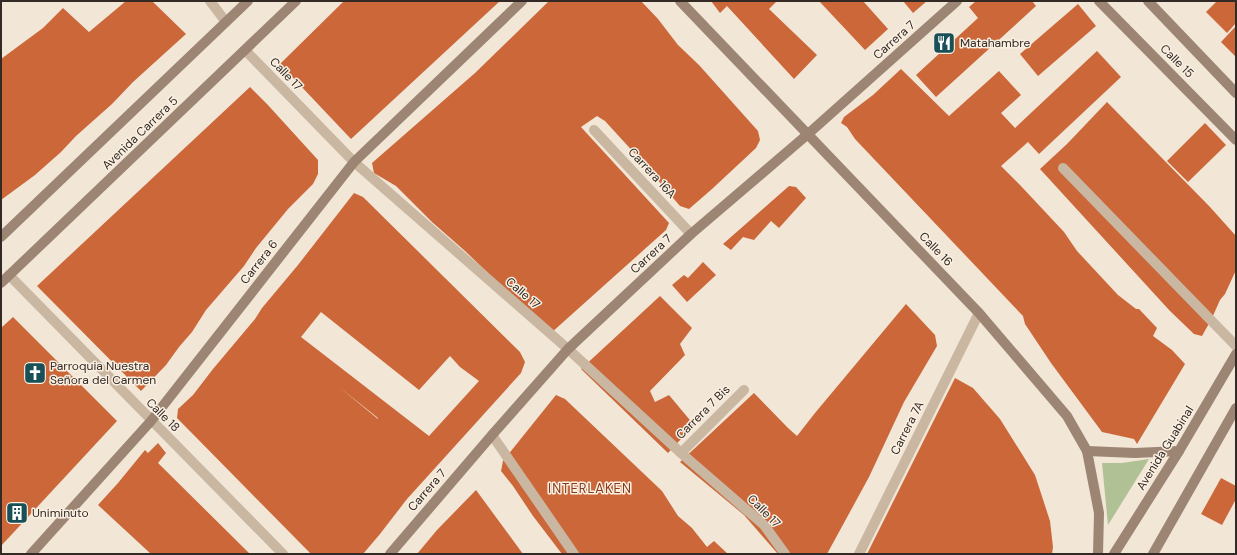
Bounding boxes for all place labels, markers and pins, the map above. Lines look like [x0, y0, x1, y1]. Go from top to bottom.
restaurant icon: Matahambre [931, 30, 957, 56]
place label: Matahambre [960, 35, 1031, 51]
place label: Parroquia Nuestra Señora del Carmen [50, 358, 156, 388]
church icon: Parroquia Nuestra Señora del Carmen [22, 360, 48, 386]
building icon: Uniminuto [4, 500, 30, 526]
place label: Uniminuto [32, 505, 89, 521]

